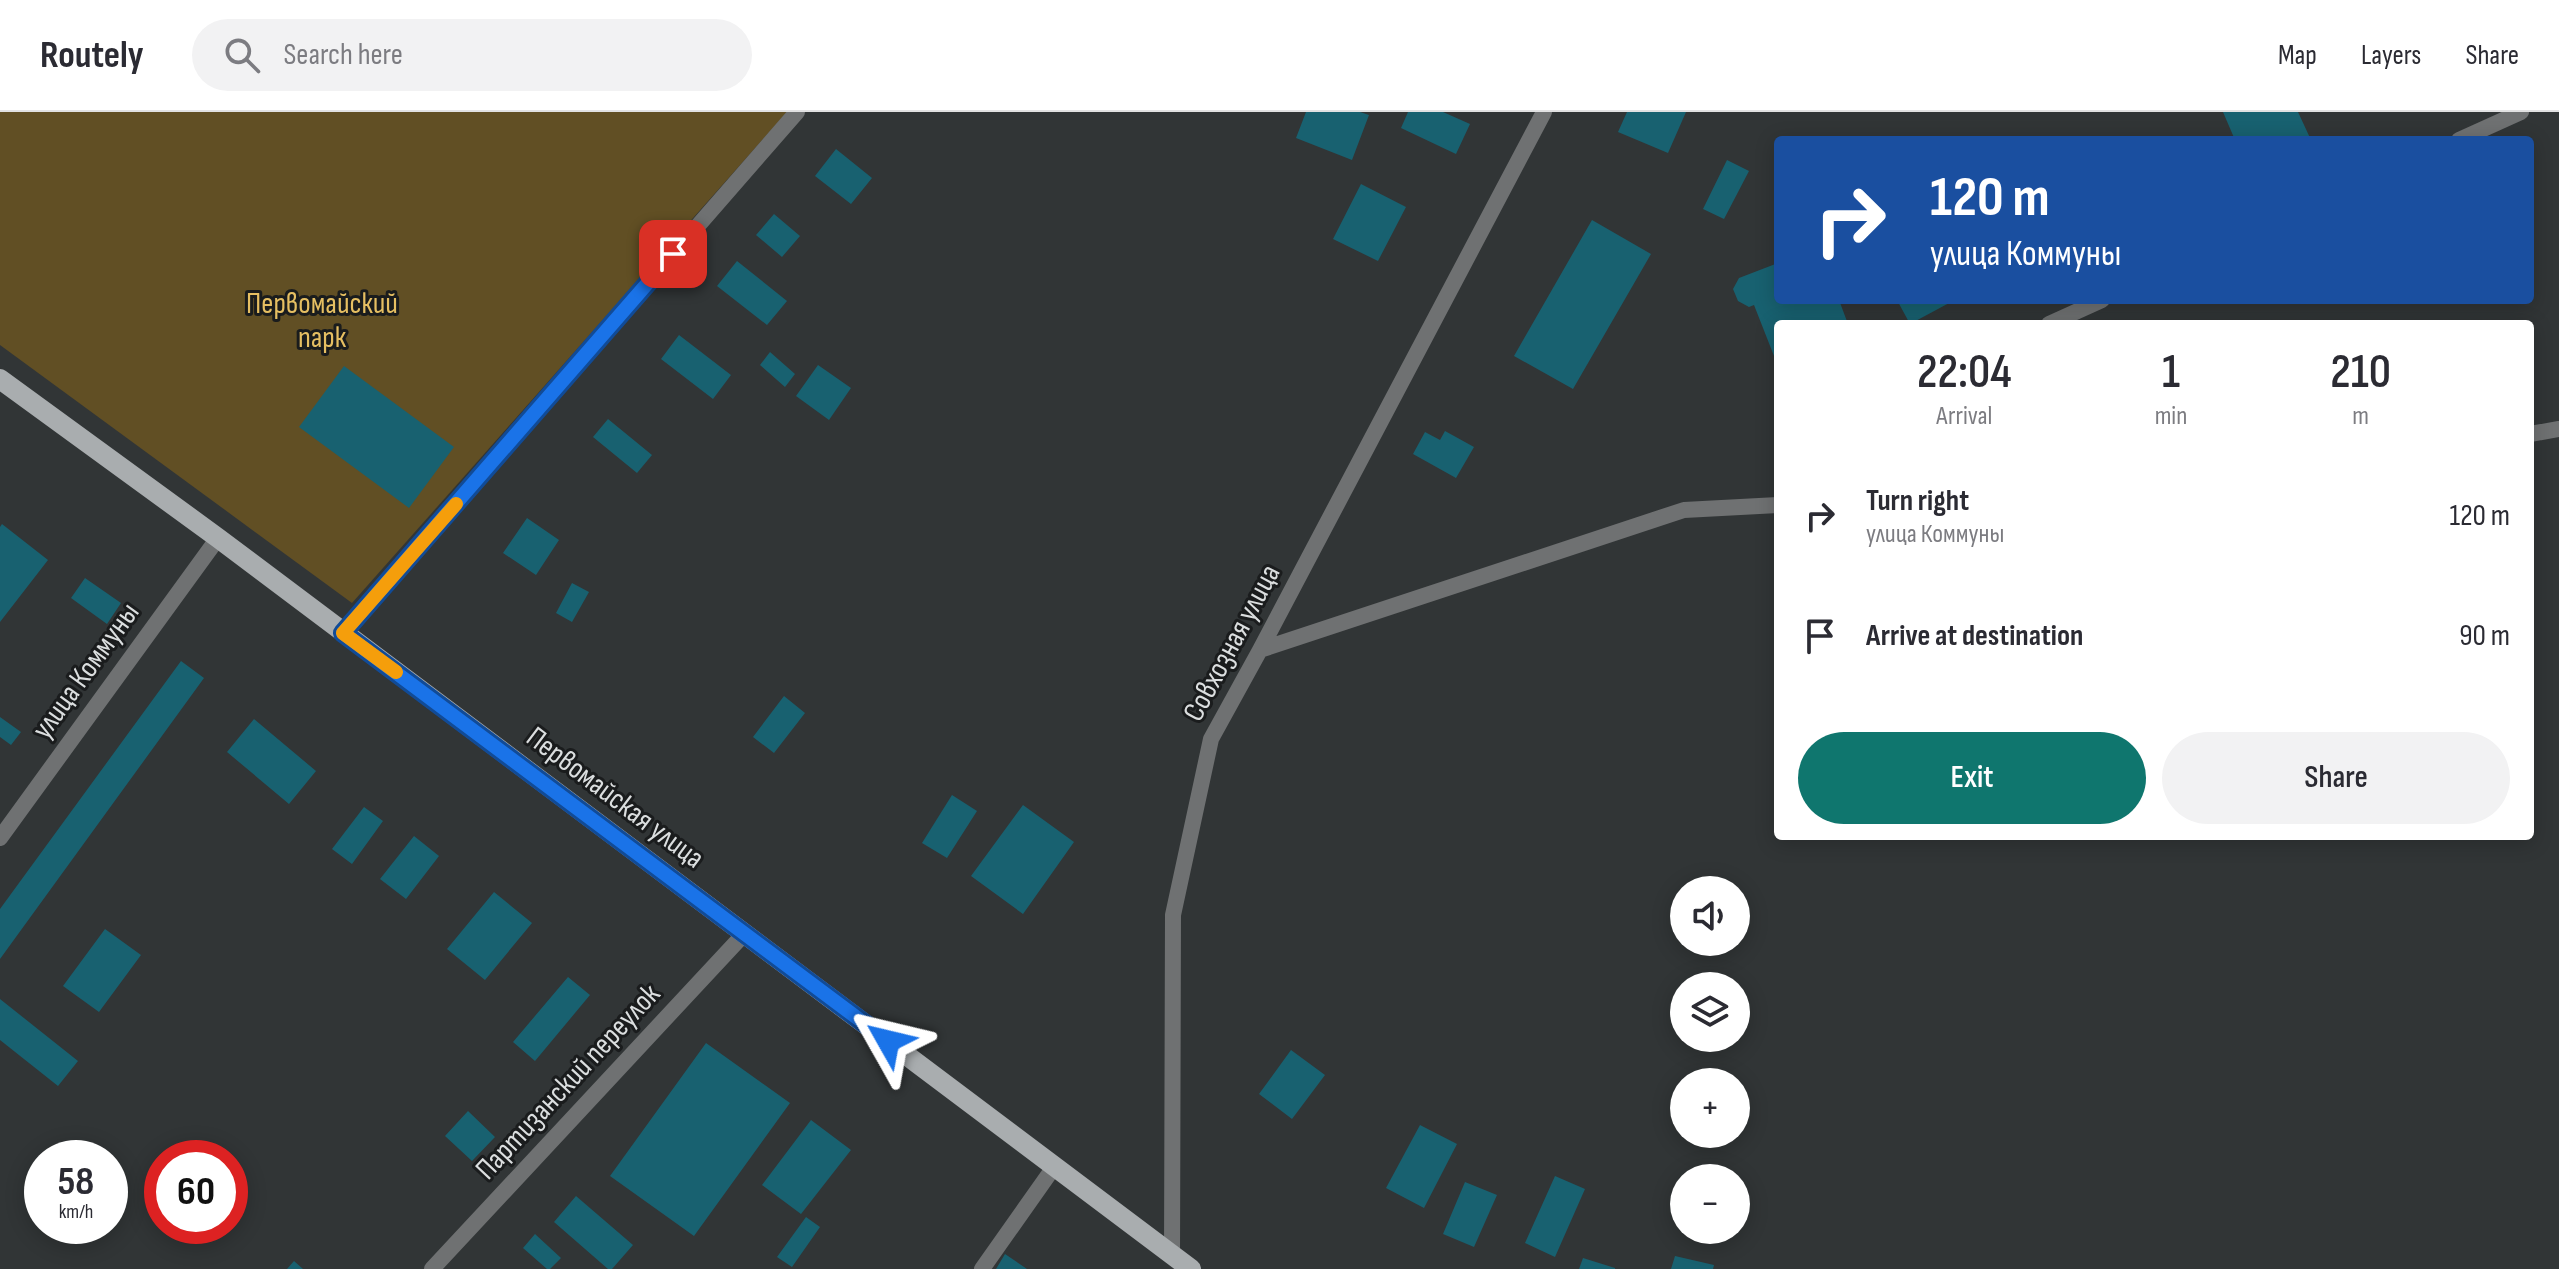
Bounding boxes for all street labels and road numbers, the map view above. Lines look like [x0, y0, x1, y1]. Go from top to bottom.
street label: Совхозная улица [1176, 559, 1288, 727]
street label: улица Коммуны [25, 596, 147, 746]
street label: Первомайская улица [519, 719, 711, 877]
street label: Партизанский переулок [468, 976, 668, 1187]

